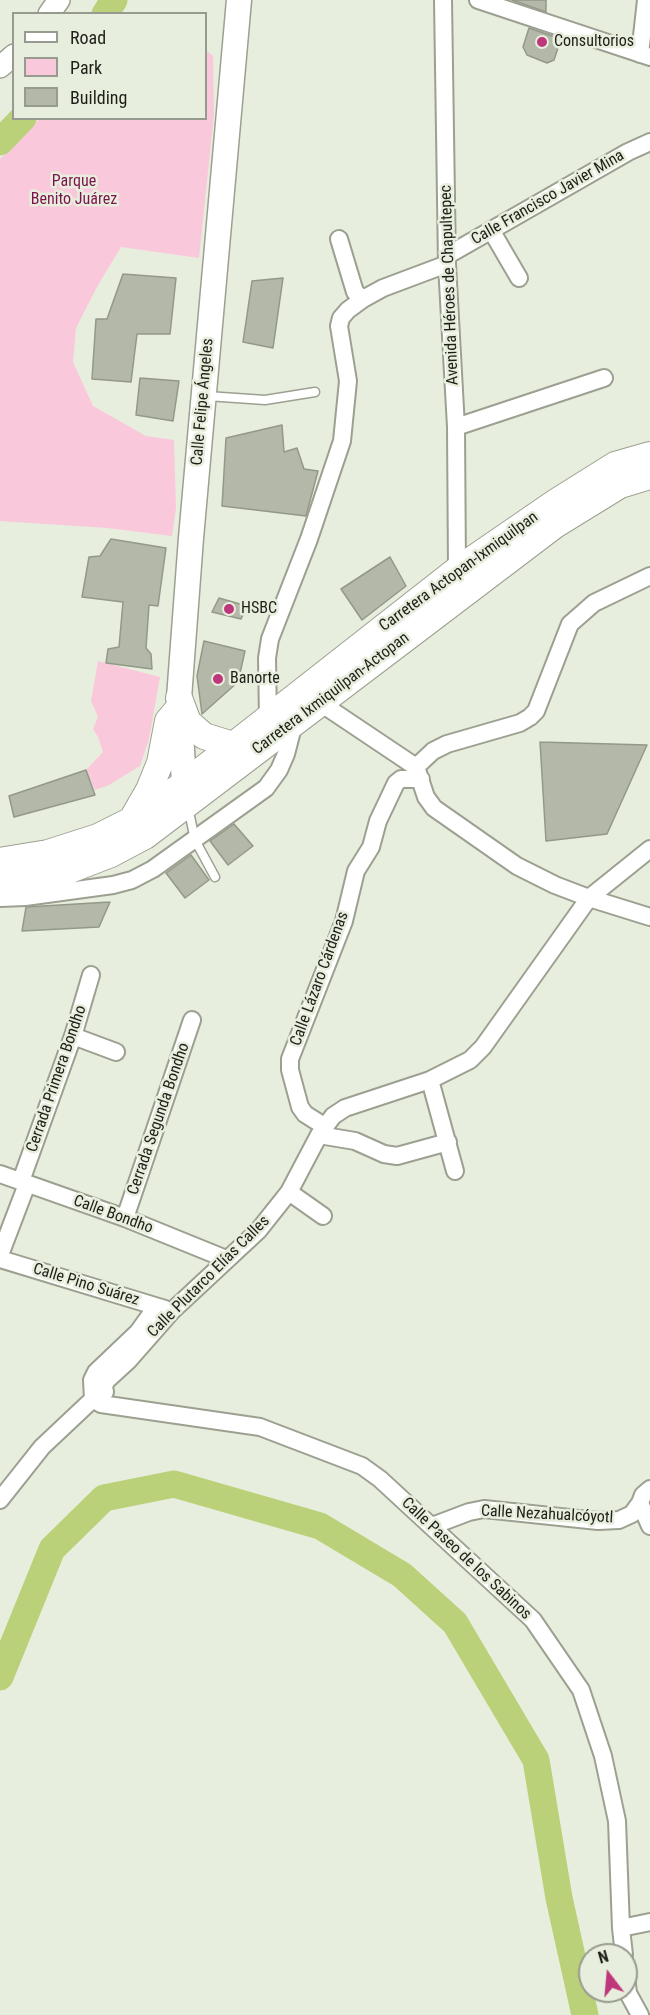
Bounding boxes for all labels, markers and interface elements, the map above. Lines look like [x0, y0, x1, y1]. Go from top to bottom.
legend [12, 12, 207, 120]
text: Road [70, 27, 106, 48]
place label: Consultorios [554, 32, 634, 52]
marker: Consultorios [535, 35, 549, 49]
text: Park [70, 57, 102, 78]
text: Building [70, 87, 127, 108]
street label: Calle Francisco Javier Mina [468, 146, 628, 250]
park label: Parque Benito Juárez [31, 172, 117, 210]
street label: Avenida Héroes de Chapultepec [437, 185, 463, 385]
street label: Calle Felipe Ángeles [188, 338, 218, 466]
street label: Carretera Actopan-Ixmiquilpan [376, 508, 542, 636]
place label: HSBC [241, 599, 277, 619]
marker: HSBC [222, 602, 236, 616]
street label: Carretera Ixmiquilpan-Actopan [249, 629, 413, 759]
place label: Banorte [230, 669, 280, 689]
marker: Banorte [211, 672, 225, 686]
street label: Calle Lázaro Cárdenas [287, 909, 353, 1049]
street label: Cerrada Primera Bondho [23, 1003, 91, 1155]
street label: Cerrada Segunda Bondho [124, 1040, 194, 1198]
street label: Calle Bondho [71, 1192, 155, 1238]
street label: Calle Plutarco Elías Calles [144, 1212, 274, 1342]
street label: Calle Pino Suárez [31, 1260, 141, 1310]
street label: Calle Paseo de los Sabinos [397, 1494, 535, 1624]
street label: Calle Nezahualcóyotl [480, 1502, 614, 1528]
north arrow [578, 1943, 638, 2003]
text: N [596, 1947, 611, 1968]

